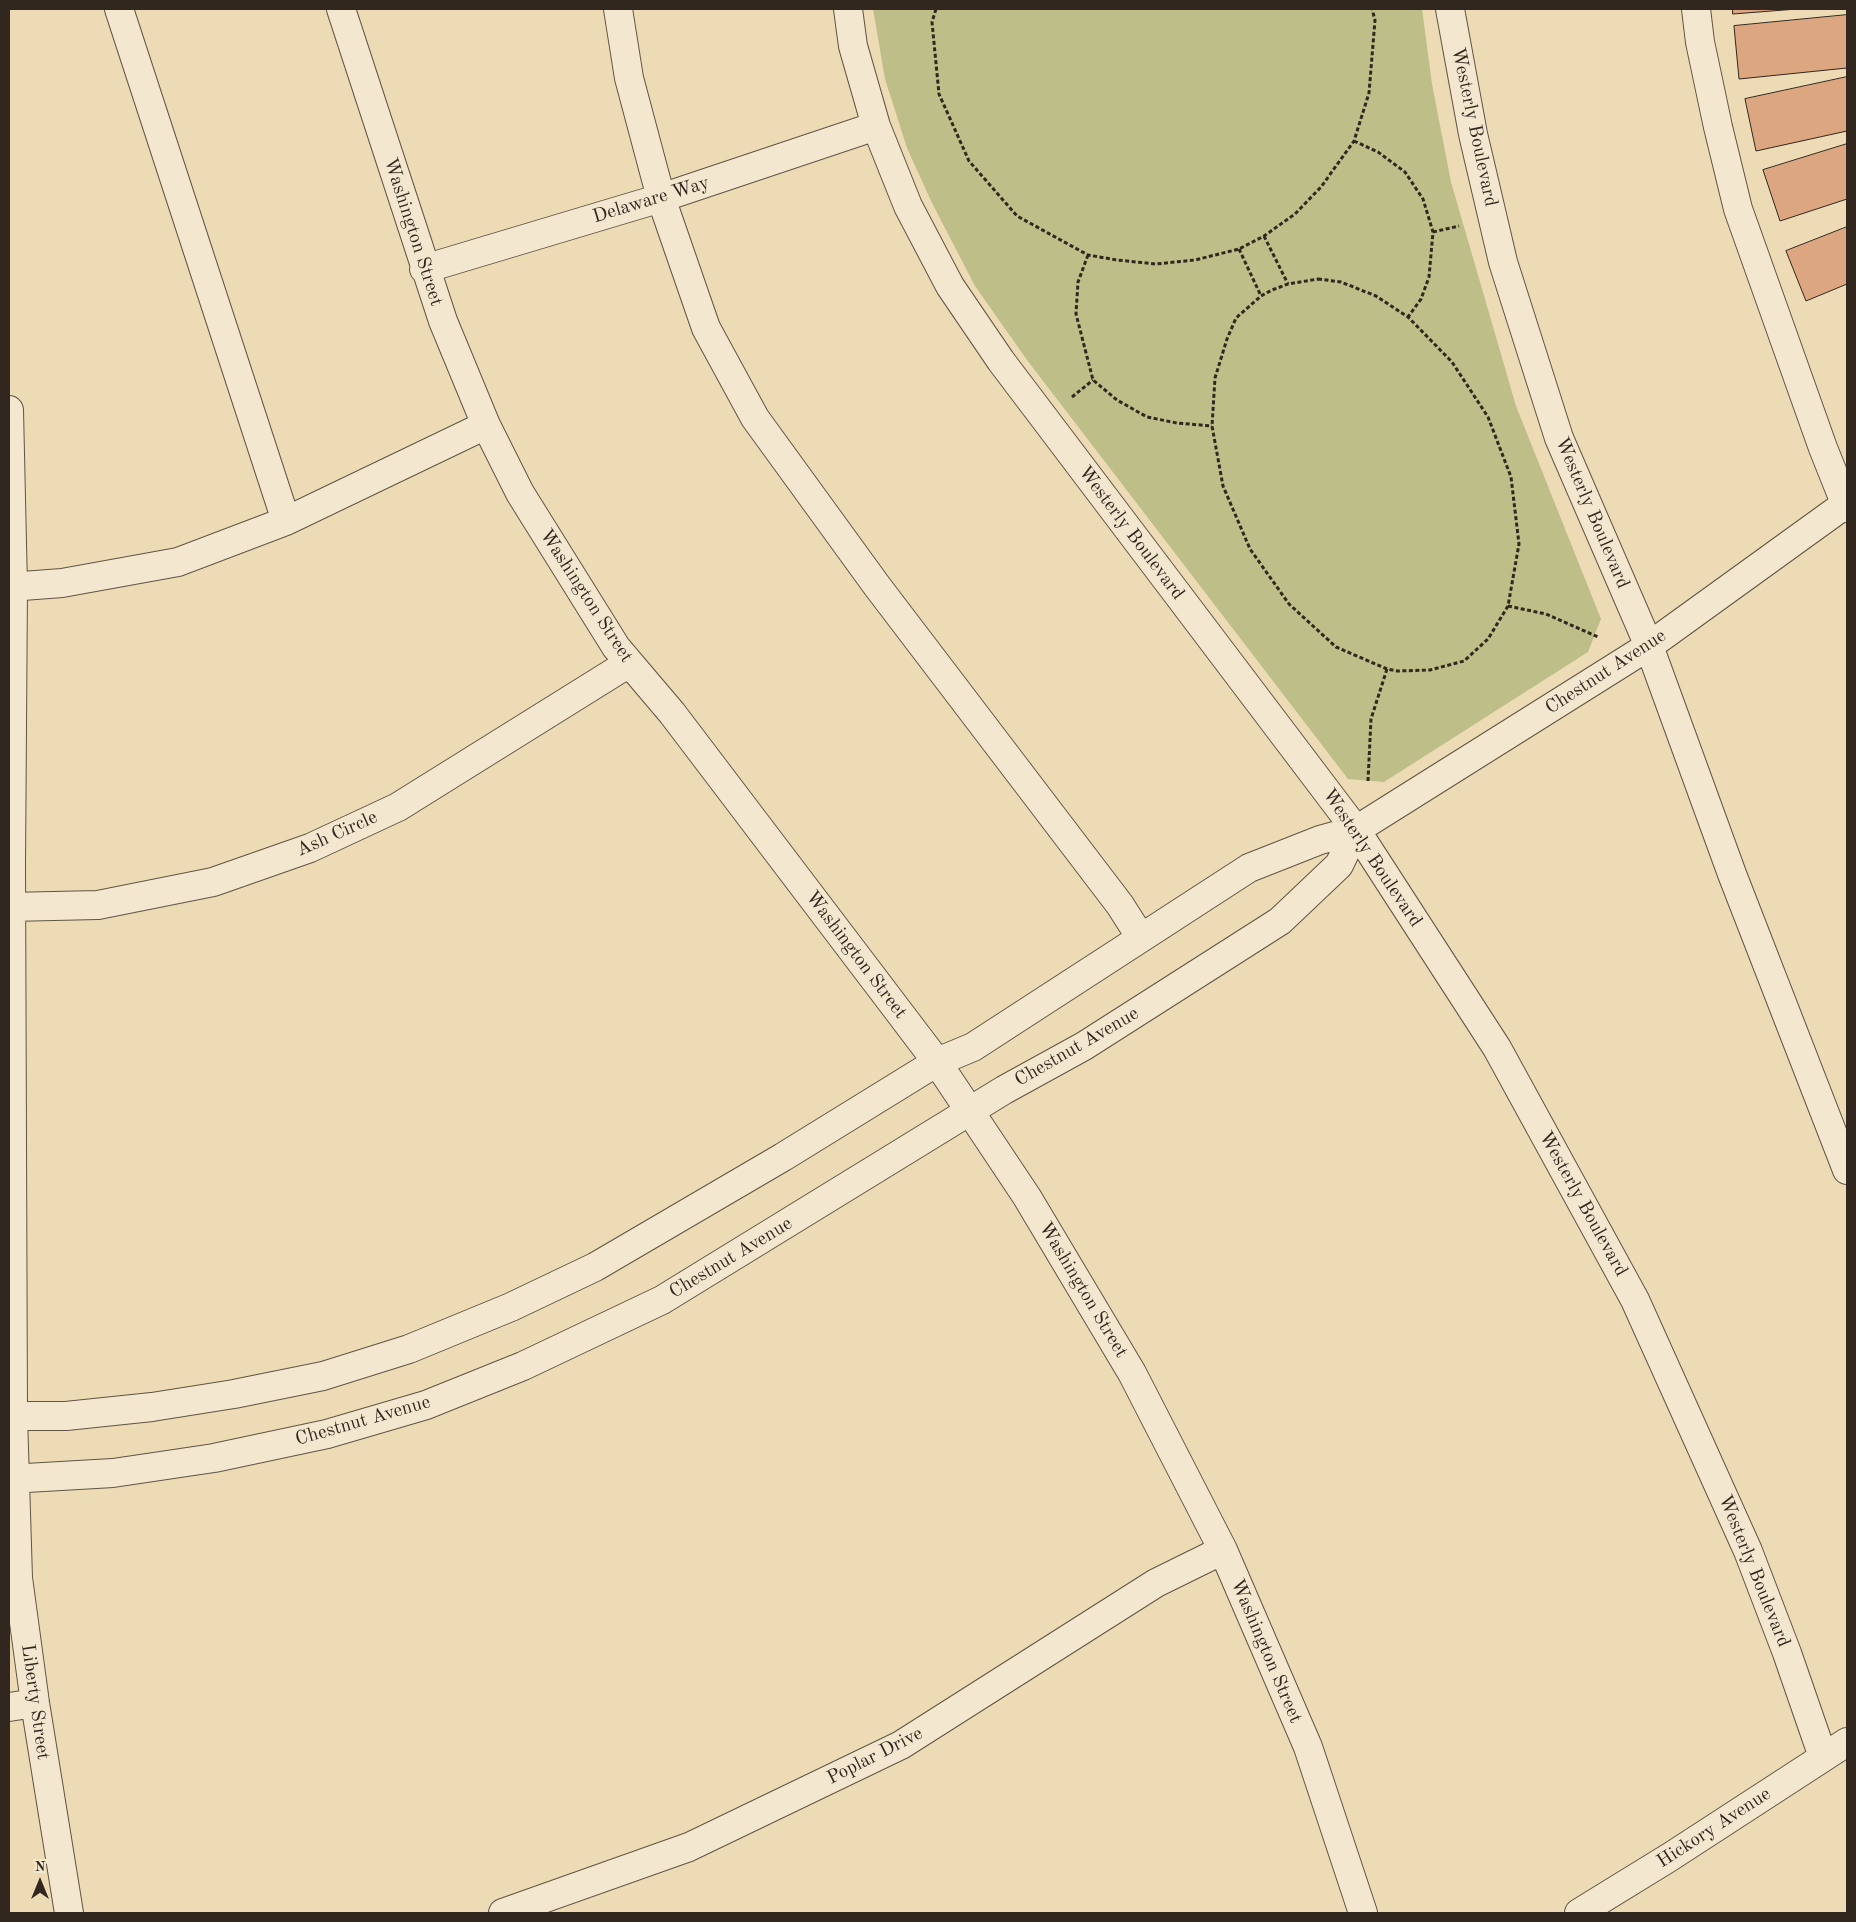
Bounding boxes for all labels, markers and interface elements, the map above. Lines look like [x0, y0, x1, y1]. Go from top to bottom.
street label: Westerly Boulevard [1446, 45, 1502, 209]
street label: Washington Street [378, 155, 448, 309]
street label: Delaware Way [590, 171, 712, 229]
street label: Westerly Boulevard [1550, 434, 1634, 592]
street label: Westerly Boulevard [1073, 461, 1189, 605]
street label: Washington Street [534, 525, 638, 667]
street label: Chestnut Avenue [1541, 624, 1671, 720]
street label: Westerly Boulevard [1317, 784, 1427, 932]
street label: Ash Circle [293, 806, 381, 862]
street label: Washington Street [800, 886, 912, 1024]
street label: Chestnut Avenue [1011, 1002, 1143, 1092]
street label: Westerly Boulevard [1534, 1128, 1632, 1280]
street label: Chestnut Avenue [665, 1212, 797, 1304]
street label: Washington Street [1033, 1218, 1133, 1362]
street label: Chestnut Avenue [293, 1391, 433, 1451]
street label: Westerly Boulevard [1713, 1492, 1795, 1650]
street label: Washington Street [1225, 1575, 1307, 1727]
street label: Liberty Street [16, 1643, 54, 1761]
street label: Poplar Drive [823, 1722, 927, 1790]
street label: Hickory Avenue [1653, 1783, 1775, 1873]
north arrow [15, 1857, 65, 1907]
text: N [35, 1860, 45, 1874]

